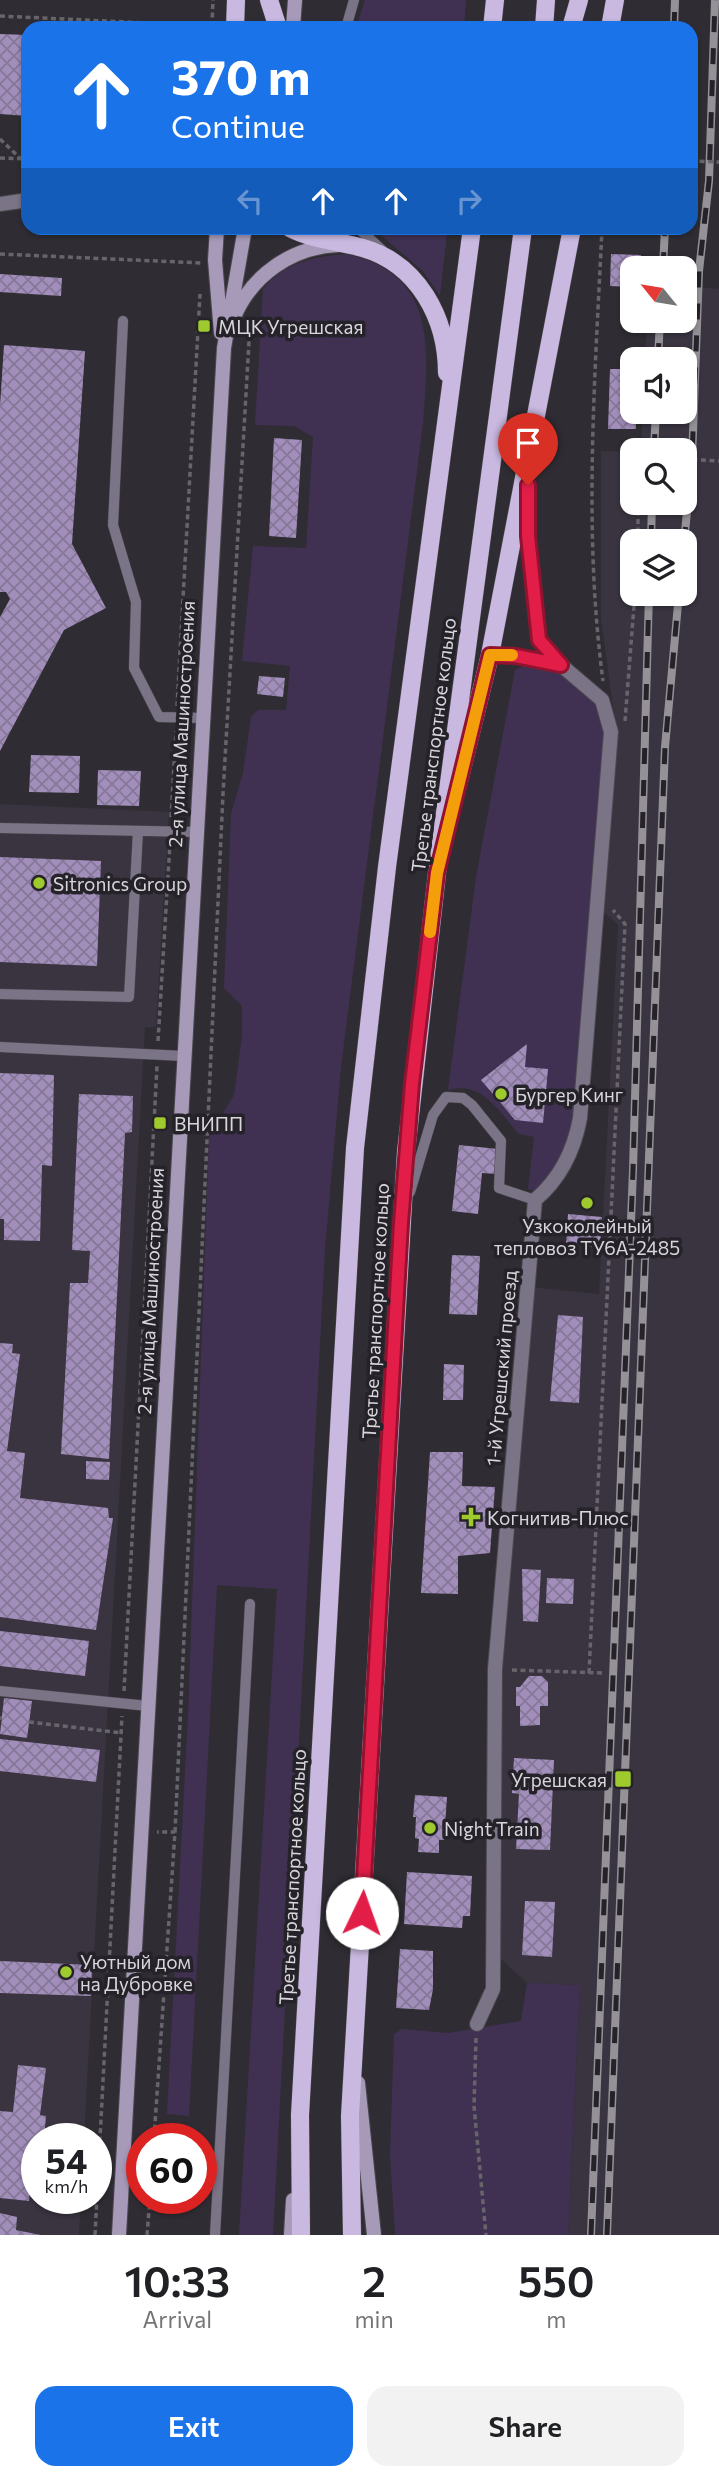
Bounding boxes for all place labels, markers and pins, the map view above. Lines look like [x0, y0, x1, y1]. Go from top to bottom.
place label: МЦК Угрешская [218, 315, 363, 338]
marker: МЦК Угрешская [196, 318, 212, 334]
pin [498, 413, 558, 485]
place label: Sitronics Group [53, 872, 187, 895]
marker: Sitronics Group [31, 875, 47, 891]
place label: Бургер Кинг [515, 1083, 623, 1106]
marker: Бургер Кинг [493, 1086, 509, 1102]
place label: ВНИПП [174, 1112, 243, 1135]
marker: ВНИПП [152, 1115, 168, 1131]
marker: Узкоколейный тепловоз ТУ6А-2485 [579, 1195, 595, 1211]
place label: Узкоколейный тепловоз ТУ6А-2485 [494, 1214, 680, 1259]
place label: Когнитив-Плюс [487, 1506, 629, 1529]
marker: Когнитив-Плюс [461, 1507, 481, 1527]
place label: Угрешская [511, 1768, 607, 1791]
marker: Угрешская [613, 1769, 633, 1789]
place label: Night Train [444, 1817, 540, 1840]
marker: Night Train [422, 1820, 438, 1836]
place label: Уютный дом на Дубровке [80, 1950, 193, 1995]
marker: Уютный дом на Дубровке [58, 1964, 74, 1980]

